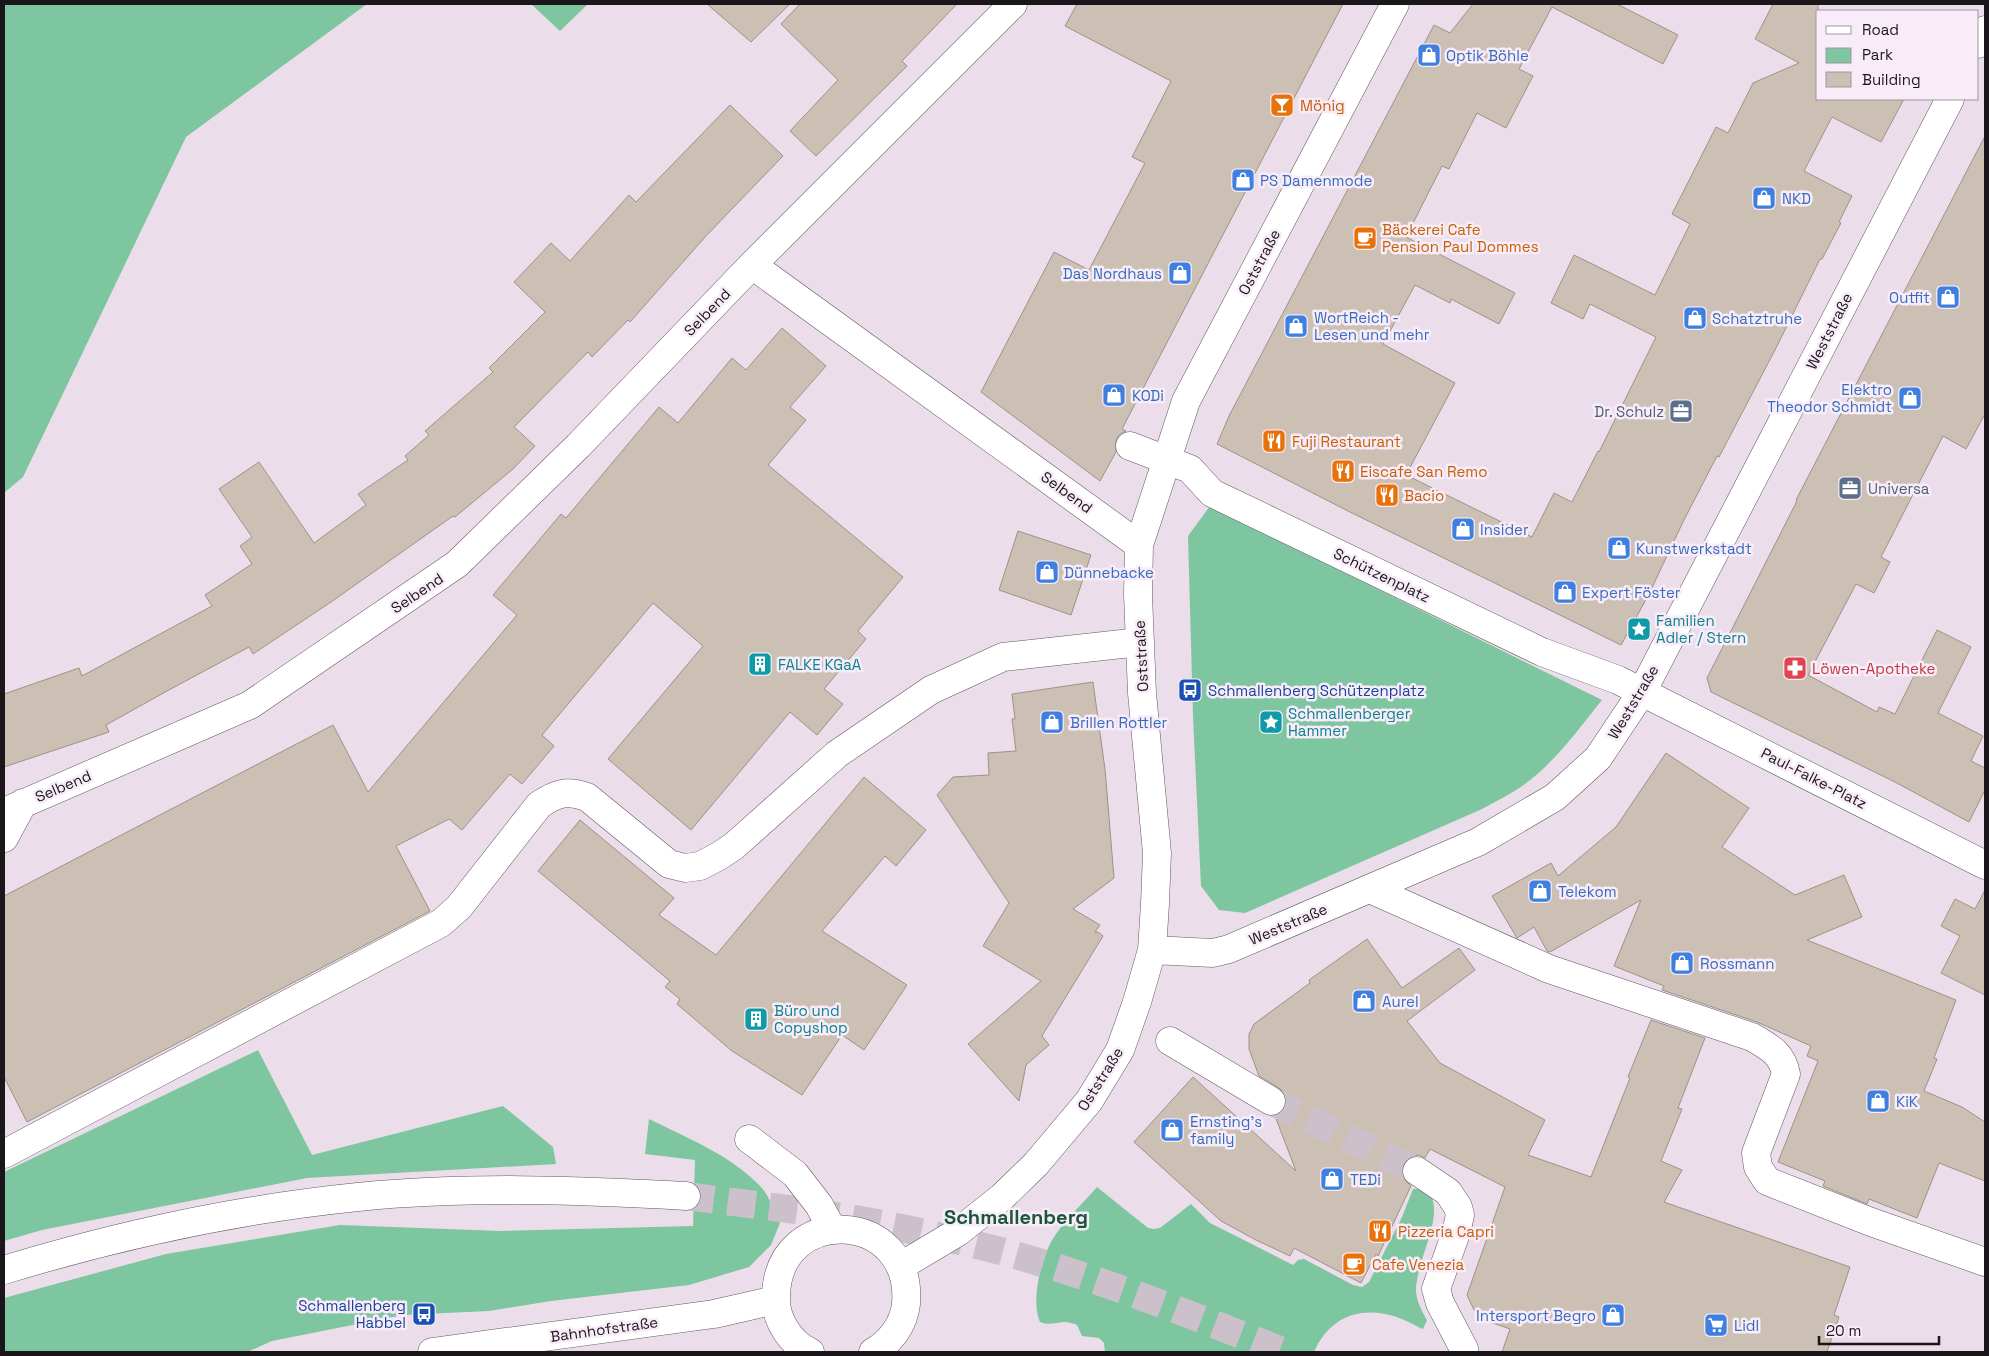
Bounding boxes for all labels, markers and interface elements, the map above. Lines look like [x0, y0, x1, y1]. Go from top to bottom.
legend [1816, 10, 1979, 100]
text: Road [1862, 20, 1899, 39]
shop icon: Optik Böhle [1416, 42, 1442, 68]
text: Park [1862, 45, 1893, 64]
place label: Optik Böhle [1446, 46, 1529, 65]
text: Building [1862, 70, 1921, 89]
bar icon: Mönig [1269, 92, 1295, 118]
place label: Mönig [1300, 96, 1345, 115]
shop icon: PS Damenmode [1230, 167, 1256, 193]
place label: PS Damenmode [1260, 171, 1372, 190]
shop icon: NKD [1751, 185, 1777, 211]
place label: NKD [1782, 189, 1811, 208]
place label: Bäckerei Cafe Pension Paul Dommes [1382, 220, 1539, 256]
cafe icon: Bäckerei Cafe Pension Paul Dommes [1352, 225, 1378, 251]
street label: Oststraße [1234, 226, 1284, 298]
shop icon: Das Nordhaus [1167, 260, 1193, 286]
place label: Das Nordhaus [1063, 264, 1162, 283]
street label: Selbend [680, 284, 734, 340]
shop icon: Outfit [1935, 284, 1961, 310]
place label: Outfit [1889, 288, 1930, 307]
street label: Weststraße [1802, 289, 1856, 372]
shop icon: Schatztruhe [1682, 305, 1708, 331]
place label: WortReich - Lesen und mehr [1314, 308, 1430, 344]
place label: Schatztruhe [1712, 309, 1802, 328]
shop icon: WortReich - Lesen und mehr [1283, 313, 1309, 339]
place label: Elektro Theodor Schmidt [1767, 380, 1892, 416]
shop icon: KODi [1101, 382, 1127, 408]
shop icon: Elektro Theodor Schmidt [1897, 385, 1923, 411]
place label: KODi [1132, 386, 1164, 405]
office icon: Dr. Schulz [1668, 398, 1694, 424]
place label: Dr. Schulz [1594, 402, 1664, 421]
restaurant icon: Fuji Restaurant [1261, 428, 1287, 454]
place label: Fuji Restaurant [1292, 432, 1401, 451]
restaurant icon: Eiscafe San Remo [1330, 458, 1356, 484]
place label: Eiscafe San Remo [1360, 462, 1488, 481]
street label: Selbend [1037, 467, 1097, 517]
office icon: Universa [1837, 475, 1863, 501]
place label: Universa [1868, 479, 1930, 498]
restaurant icon: Bacio [1374, 482, 1400, 508]
place label: Bacio [1404, 486, 1444, 505]
shop icon: Insider [1450, 516, 1476, 542]
place label: Insider [1480, 520, 1529, 539]
shop icon: Kunstwerkstadt [1606, 535, 1632, 561]
place label: Kunstwerkstadt [1636, 539, 1752, 558]
street label: Schützenplatz [1331, 543, 1433, 607]
shop icon: Dünnebacke [1034, 559, 1060, 585]
place label: Dünnebacke [1064, 563, 1154, 582]
street label: Selbend [387, 569, 447, 617]
shop icon: Expert Föster [1552, 579, 1578, 605]
place label: Expert Föster [1582, 583, 1681, 602]
place label: Familien Adler / Stern [1656, 611, 1746, 647]
place icon: Familien Adler / Stern [1626, 616, 1652, 642]
street label: Oststraße [1130, 620, 1152, 692]
building icon: FALKE KGaA [747, 651, 773, 677]
place label: FALKE KGaA [778, 655, 862, 674]
pharmacy icon: Löwen-Apotheke [1782, 655, 1808, 681]
place label: Löwen-Apotheke [1812, 659, 1936, 678]
street label: Weststraße [1603, 661, 1663, 743]
bus stop icon: Schmallenberg Schützenplatz [1177, 677, 1203, 703]
place label: Schmallenberg Schützenplatz [1208, 681, 1425, 700]
place label: Schmallenberger Hammer [1288, 704, 1411, 740]
shop icon: Brillen Rottler [1039, 709, 1065, 735]
place icon: Schmallenberger Hammer [1258, 709, 1284, 735]
place label: Brillen Rottler [1070, 713, 1168, 732]
street label: Paul-Falke-Platz [1758, 743, 1870, 813]
street label: Selbend [32, 766, 94, 806]
shop icon: Telekom [1527, 878, 1553, 904]
place label: Telekom [1558, 882, 1617, 901]
street label: Weststraße [1246, 899, 1330, 949]
shop icon: Rossmann [1669, 950, 1695, 976]
place label: Rossmann [1700, 954, 1774, 973]
shop icon: Aurel [1351, 988, 1377, 1014]
place label: Aurel [1382, 992, 1419, 1011]
place label: Büro und Copyshop [774, 1001, 848, 1037]
building icon: Büro und Copyshop [743, 1006, 769, 1032]
street label: Oststraße [1073, 1043, 1127, 1114]
shop icon: KiK [1865, 1088, 1891, 1114]
place label: KiK [1896, 1092, 1918, 1111]
place label: Ernsting's family [1190, 1112, 1262, 1148]
shop icon: Ernsting's family [1159, 1117, 1185, 1143]
shop icon: TEDi [1319, 1166, 1345, 1192]
place label: TEDi [1350, 1170, 1381, 1189]
district label: Schmallenberg [944, 1204, 1088, 1230]
restaurant icon: Pizzeria Capri [1367, 1218, 1393, 1244]
place label: Pizzeria Capri [1398, 1222, 1494, 1241]
cafe icon: Cafe Venezia [1341, 1251, 1367, 1277]
place label: Cafe Venezia [1372, 1255, 1464, 1274]
place label: Schmallenberg Habbel [298, 1296, 406, 1332]
bus stop icon: Schmallenberg Habbel [411, 1301, 437, 1327]
shop icon: Intersport Begro [1600, 1302, 1626, 1328]
place label: Intersport Begro [1476, 1306, 1596, 1325]
street label: Bahnhofstraße [549, 1312, 659, 1346]
supermarket icon: Lidl [1703, 1312, 1729, 1338]
scale bar [1819, 1314, 1939, 1346]
place label: Lidl [1734, 1316, 1759, 1335]
text: 20 m [1826, 1321, 1861, 1340]

